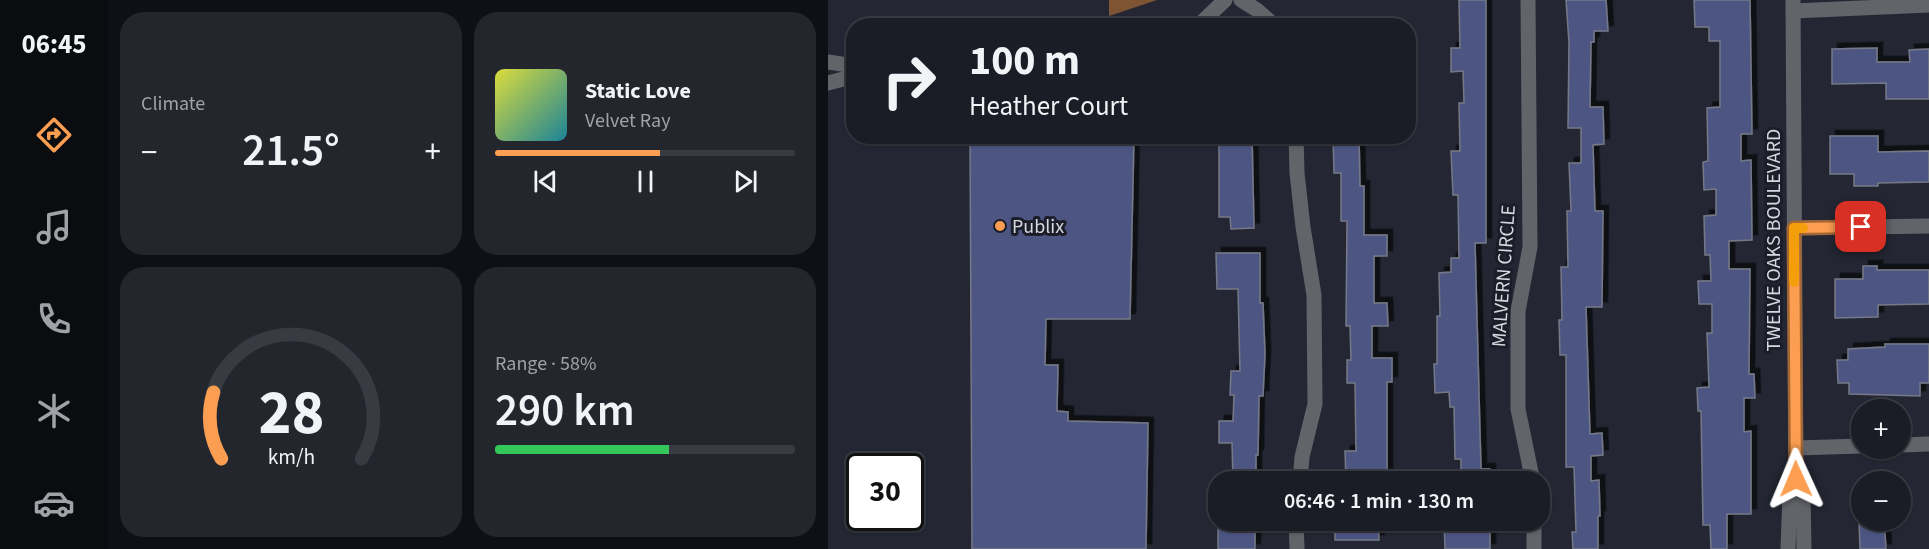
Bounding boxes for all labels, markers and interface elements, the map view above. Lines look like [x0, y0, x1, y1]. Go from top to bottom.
text: 06:45 [21, 25, 87, 64]
text: 100 m [969, 31, 1080, 91]
icon: right [870, 42, 948, 120]
text: Static Love [585, 75, 691, 107]
text: Heather Court [969, 87, 1128, 126]
text: Climate [141, 90, 205, 118]
text: Velvet Ray [585, 107, 671, 135]
icon: directions [33, 114, 75, 156]
text: 21.5° [242, 119, 340, 183]
text: − [141, 129, 157, 176]
text: + [425, 129, 441, 176]
street label: TWELVE OAKS BOULEVARD [1760, 129, 1788, 351]
icon: previous [529, 165, 562, 198]
icon: pause [629, 165, 662, 198]
icon: next [729, 165, 762, 198]
pin [1835, 201, 1886, 252]
street label: MALVERN CIRCLE [1485, 204, 1523, 348]
icon: music [33, 206, 75, 248]
icon: arrive [1844, 210, 1877, 243]
place label: Publix [1012, 213, 1064, 241]
marker: Publix [993, 219, 1007, 233]
icon: phone [33, 298, 75, 340]
text: Range · 58% [495, 350, 596, 378]
text: 28 [258, 369, 324, 458]
text: 290 km [495, 379, 635, 443]
icon: climate [33, 390, 75, 432]
map controls [1851, 399, 1911, 531]
button: + [1851, 399, 1911, 459]
text: km/h [267, 442, 315, 473]
position arrow [1764, 447, 1828, 511]
speed limit sign: 30 [846, 453, 924, 531]
button: − [1851, 471, 1911, 531]
icon: car [33, 482, 75, 524]
text: 06:46 · 1 min · 130 m [1284, 485, 1474, 517]

